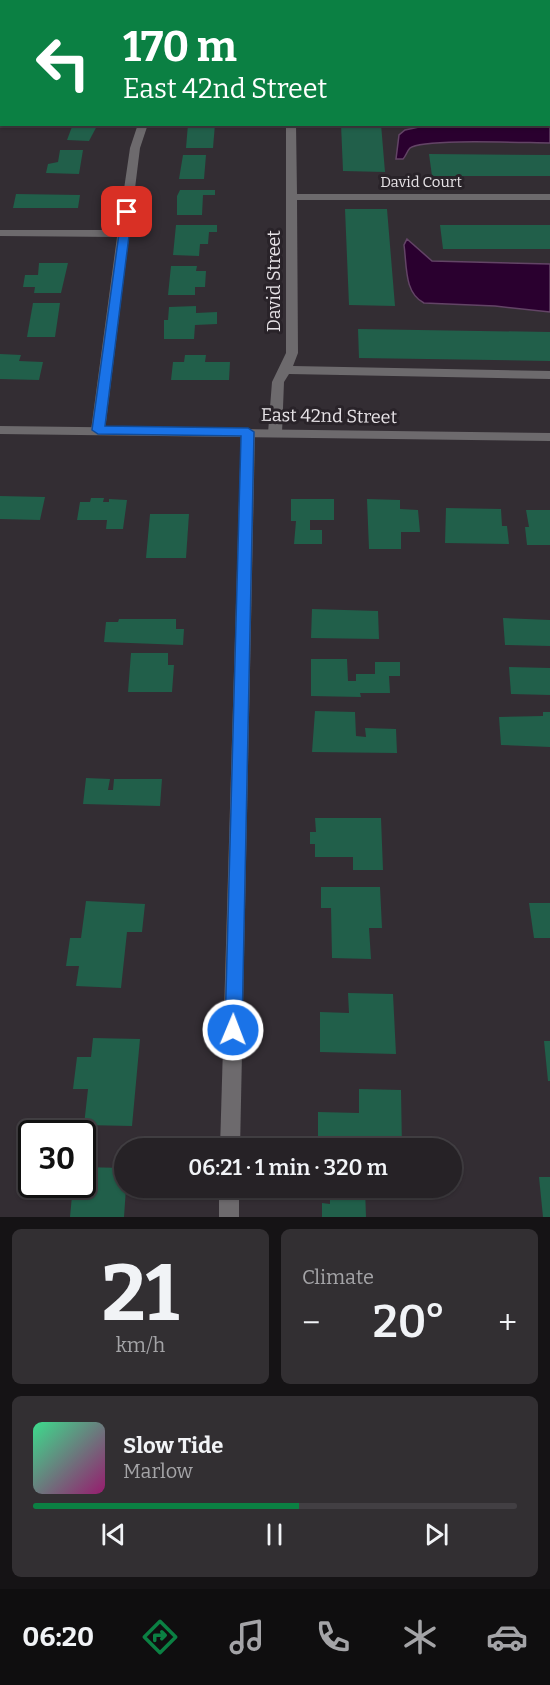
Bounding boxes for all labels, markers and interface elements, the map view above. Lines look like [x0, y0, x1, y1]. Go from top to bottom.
text: 170 m [123, 22, 237, 72]
icon: left [24, 24, 102, 102]
text: East 42nd Street [123, 73, 327, 105]
street label: David Court [380, 173, 462, 191]
pin [101, 186, 152, 237]
icon: arrive [110, 195, 143, 228]
street label: David Street [263, 230, 285, 332]
street label: East 42nd Street [261, 404, 398, 428]
position arrow [201, 998, 265, 1062]
speed limit sign: 30 [18, 1120, 96, 1198]
text: 06:21 · 1 min · 320 m [188, 1154, 388, 1181]
text: 21 [102, 1247, 179, 1341]
text: Climate [302, 1265, 374, 1289]
text: 20° [373, 1295, 446, 1349]
text: − [302, 1303, 320, 1343]
text: + [498, 1303, 517, 1343]
text: km/h [116, 1333, 165, 1357]
text: Slow Tide [123, 1432, 223, 1459]
text: Marlow [123, 1459, 193, 1483]
icon: previous [97, 1518, 130, 1551]
icon: pause [258, 1518, 291, 1551]
icon: next [420, 1518, 453, 1551]
icon: directions [139, 1616, 181, 1658]
icon: music [226, 1616, 268, 1658]
icon: phone [312, 1616, 354, 1658]
icon: climate [399, 1616, 441, 1658]
icon: car [486, 1616, 528, 1658]
text: 06:20 [22, 1621, 94, 1653]

